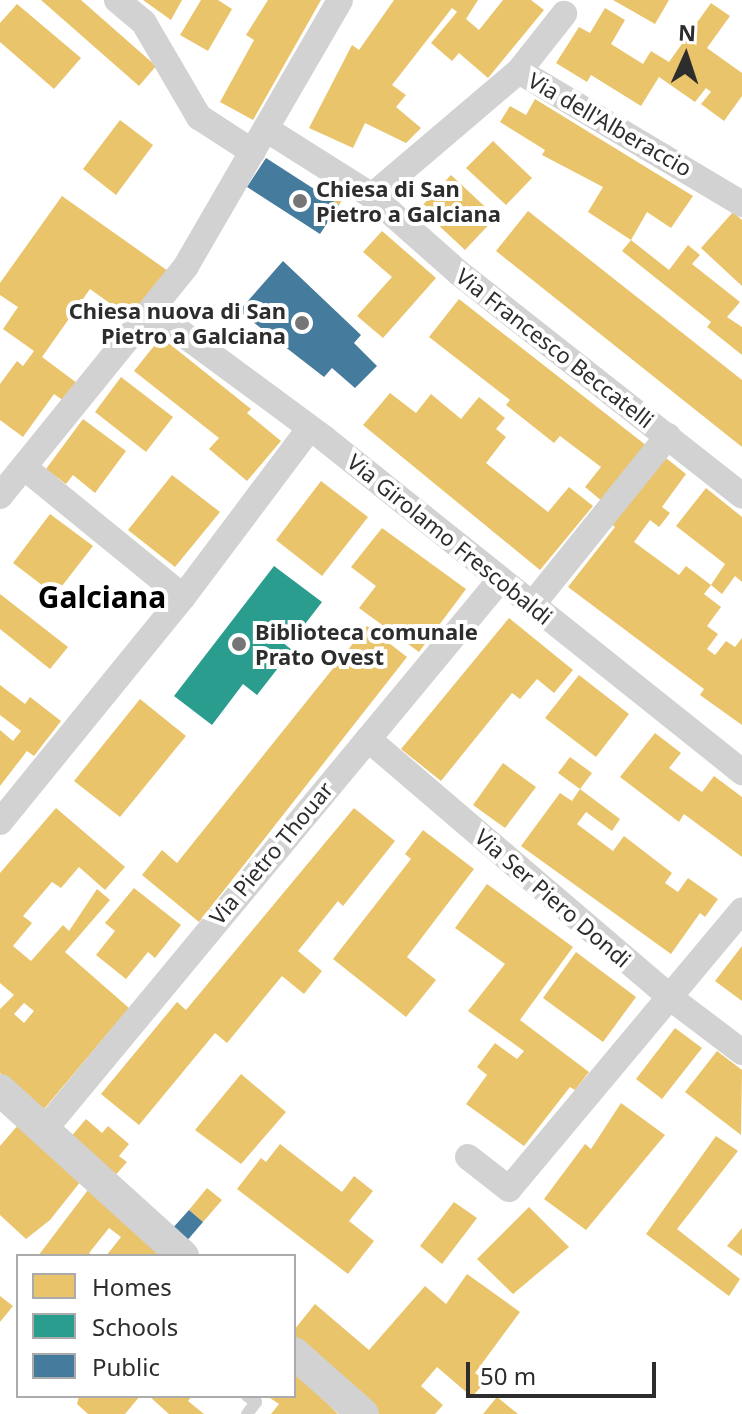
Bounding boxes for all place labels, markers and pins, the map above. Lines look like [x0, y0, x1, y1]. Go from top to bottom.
place label: Chiesa di San Pietro a Galciana [316, 175, 501, 226]
marker: Chiesa di San Pietro a Galciana [291, 192, 309, 210]
place label: Chiesa nuova di San Pietro a Galciana [69, 297, 286, 348]
marker: Chiesa nuova di San Pietro a Galciana [293, 314, 311, 332]
place label: Biblioteca comunale Prato Ovest [255, 618, 478, 670]
marker: Biblioteca comunale Prato Ovest [230, 635, 248, 653]

